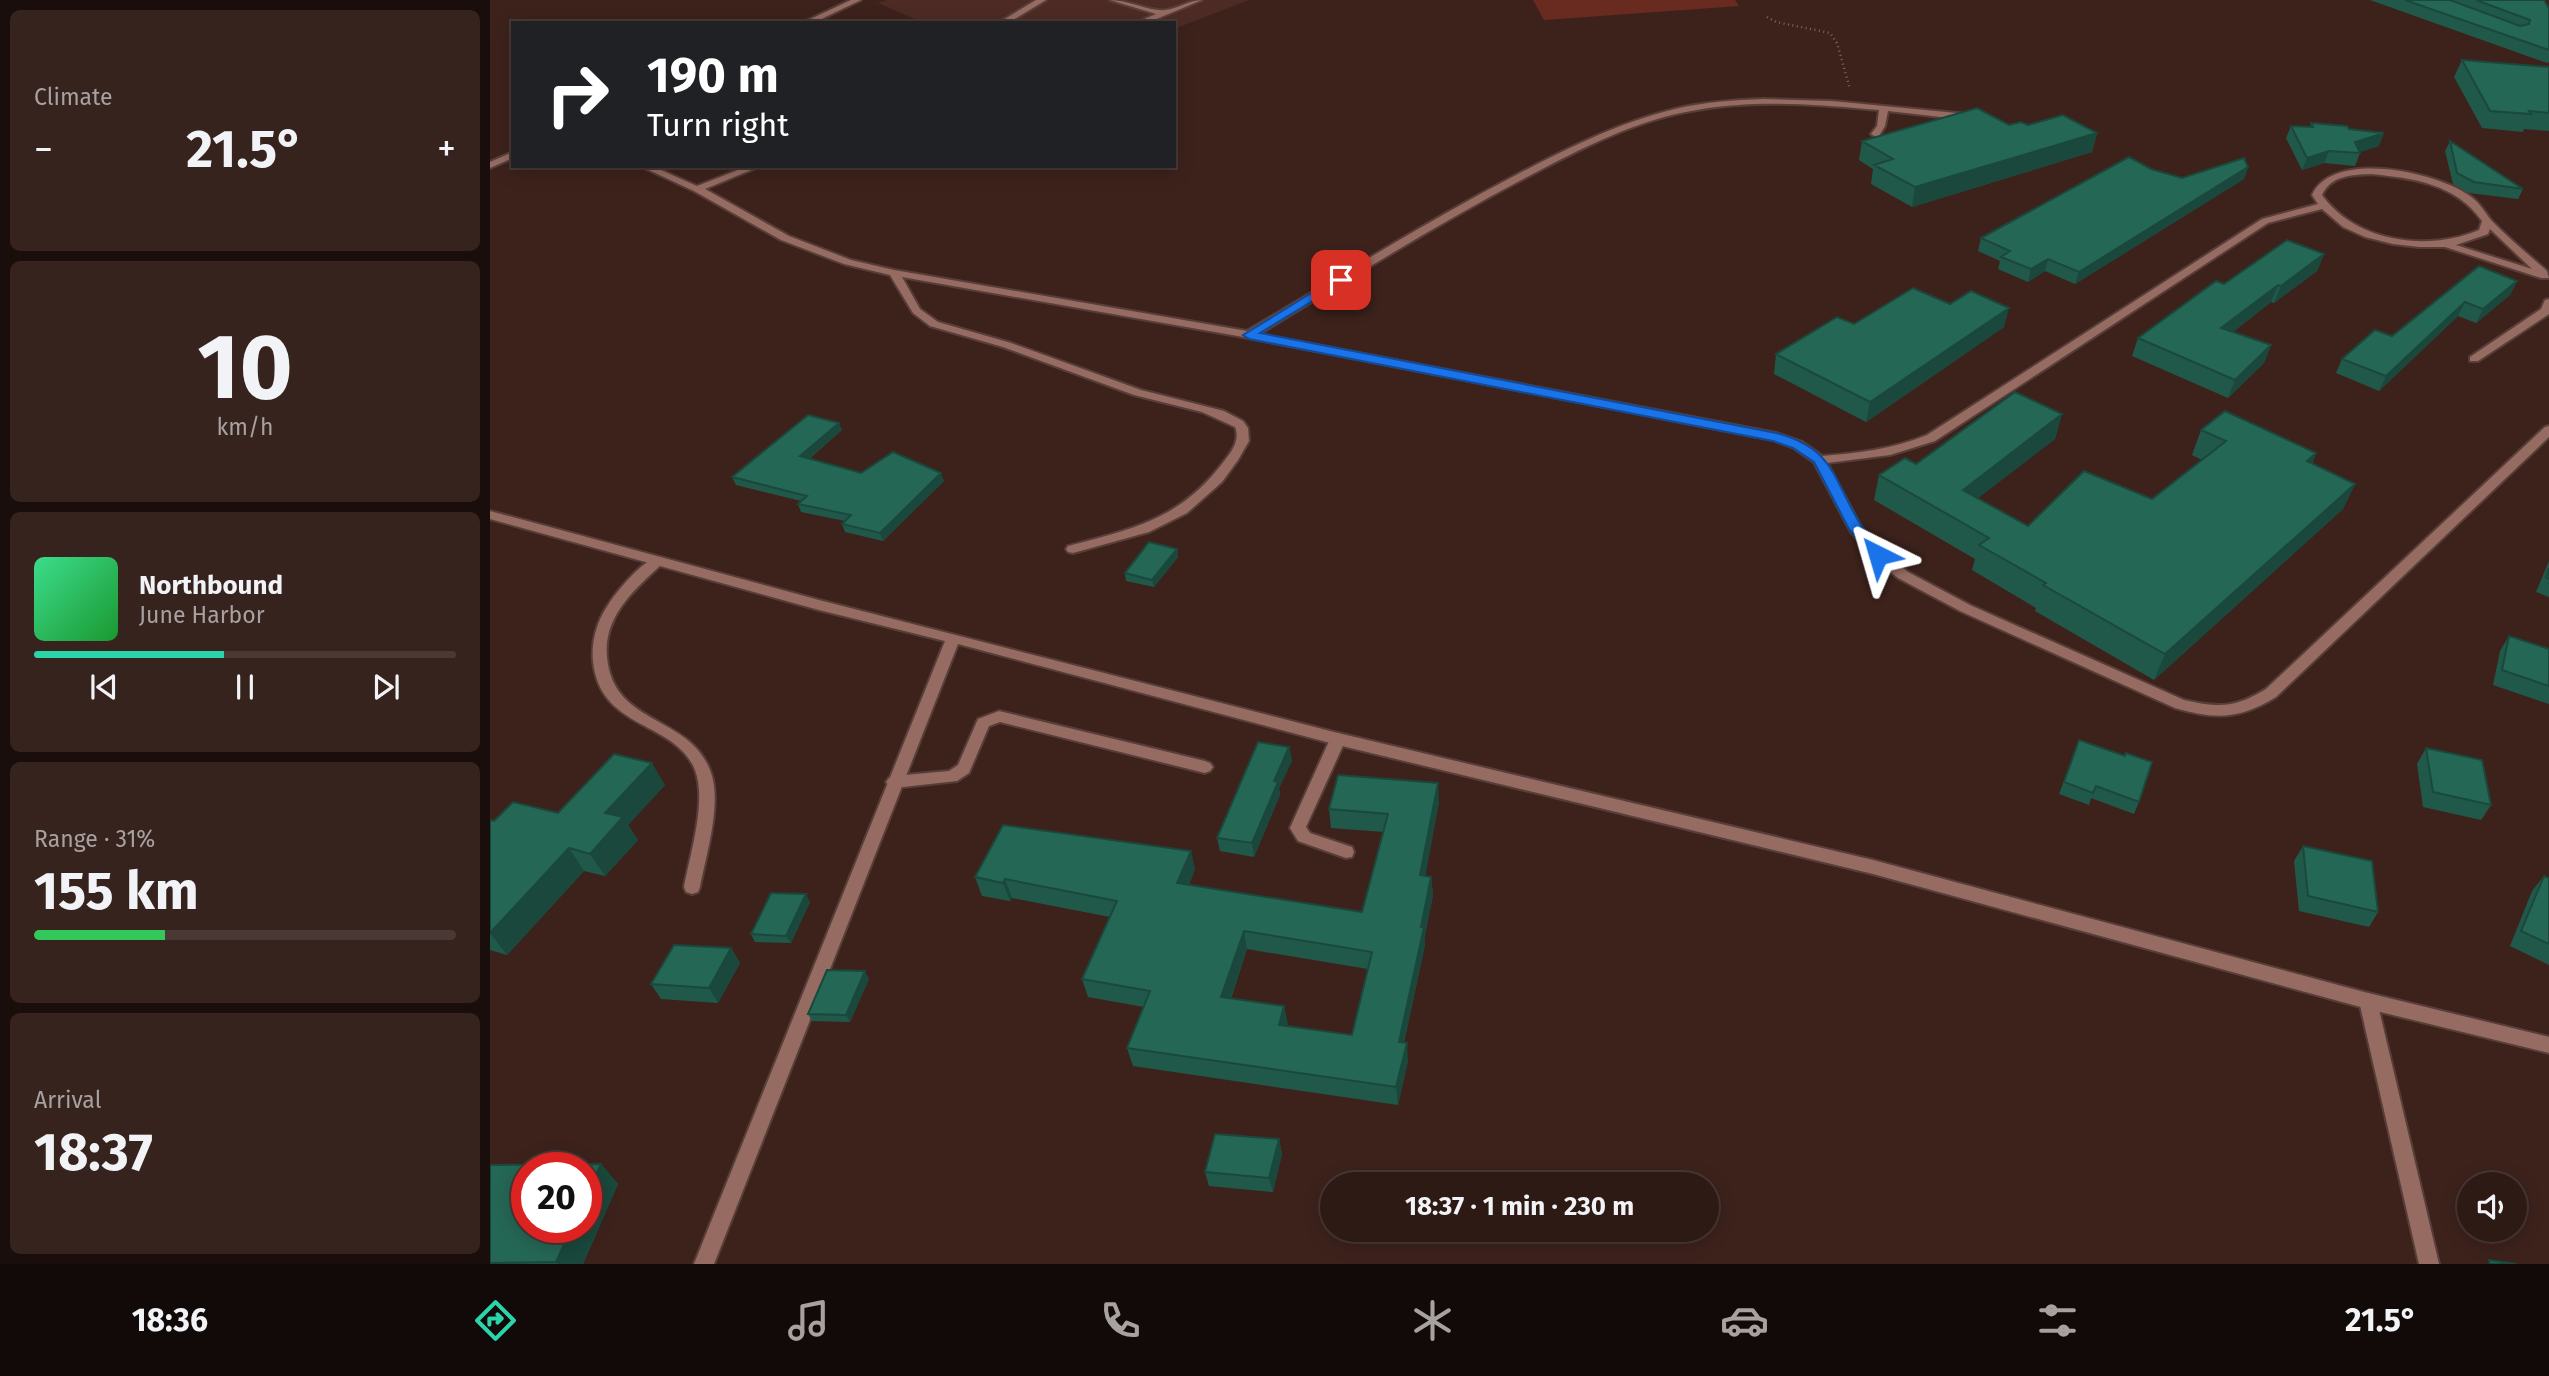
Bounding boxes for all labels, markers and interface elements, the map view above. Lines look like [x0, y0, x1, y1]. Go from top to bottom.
text: 190 m [647, 46, 779, 105]
icon: right [532, 49, 623, 140]
text: Climate [34, 83, 113, 111]
text: Turn right [647, 106, 789, 144]
text: 21.5° [186, 118, 304, 181]
text: − [34, 126, 53, 172]
text: + [437, 126, 456, 172]
pin [1311, 250, 1371, 310]
icon: arrive [1322, 261, 1360, 299]
text: 10 [197, 313, 293, 422]
text: km/h [217, 413, 273, 441]
position arrow [1841, 518, 1915, 592]
text: Northbound [139, 570, 283, 601]
text: June Harbor [139, 601, 265, 629]
icon: previous [85, 668, 123, 706]
icon: pause [226, 668, 264, 706]
icon: next [367, 668, 405, 706]
text: Range · 31% [34, 825, 155, 853]
text: 155 km [34, 860, 199, 923]
text: Arrival [34, 1086, 101, 1114]
text: 18:37 [34, 1121, 153, 1184]
speed limit sign: 20 [511, 1152, 602, 1243]
map controls [2457, 1172, 2527, 1242]
button: sound [2457, 1172, 2527, 1242]
text: 18:37 · 1 min · 230 m [1405, 1191, 1634, 1222]
icon: directions [471, 1296, 520, 1345]
icon: music [784, 1296, 833, 1345]
icon: phone [1096, 1296, 1145, 1345]
icon: climate [1408, 1296, 1457, 1345]
icon: car [1720, 1296, 1769, 1345]
icon: filters [2033, 1296, 2082, 1345]
text: 18:36 [132, 1301, 208, 1339]
text: 21.5° [2345, 1301, 2417, 1339]

